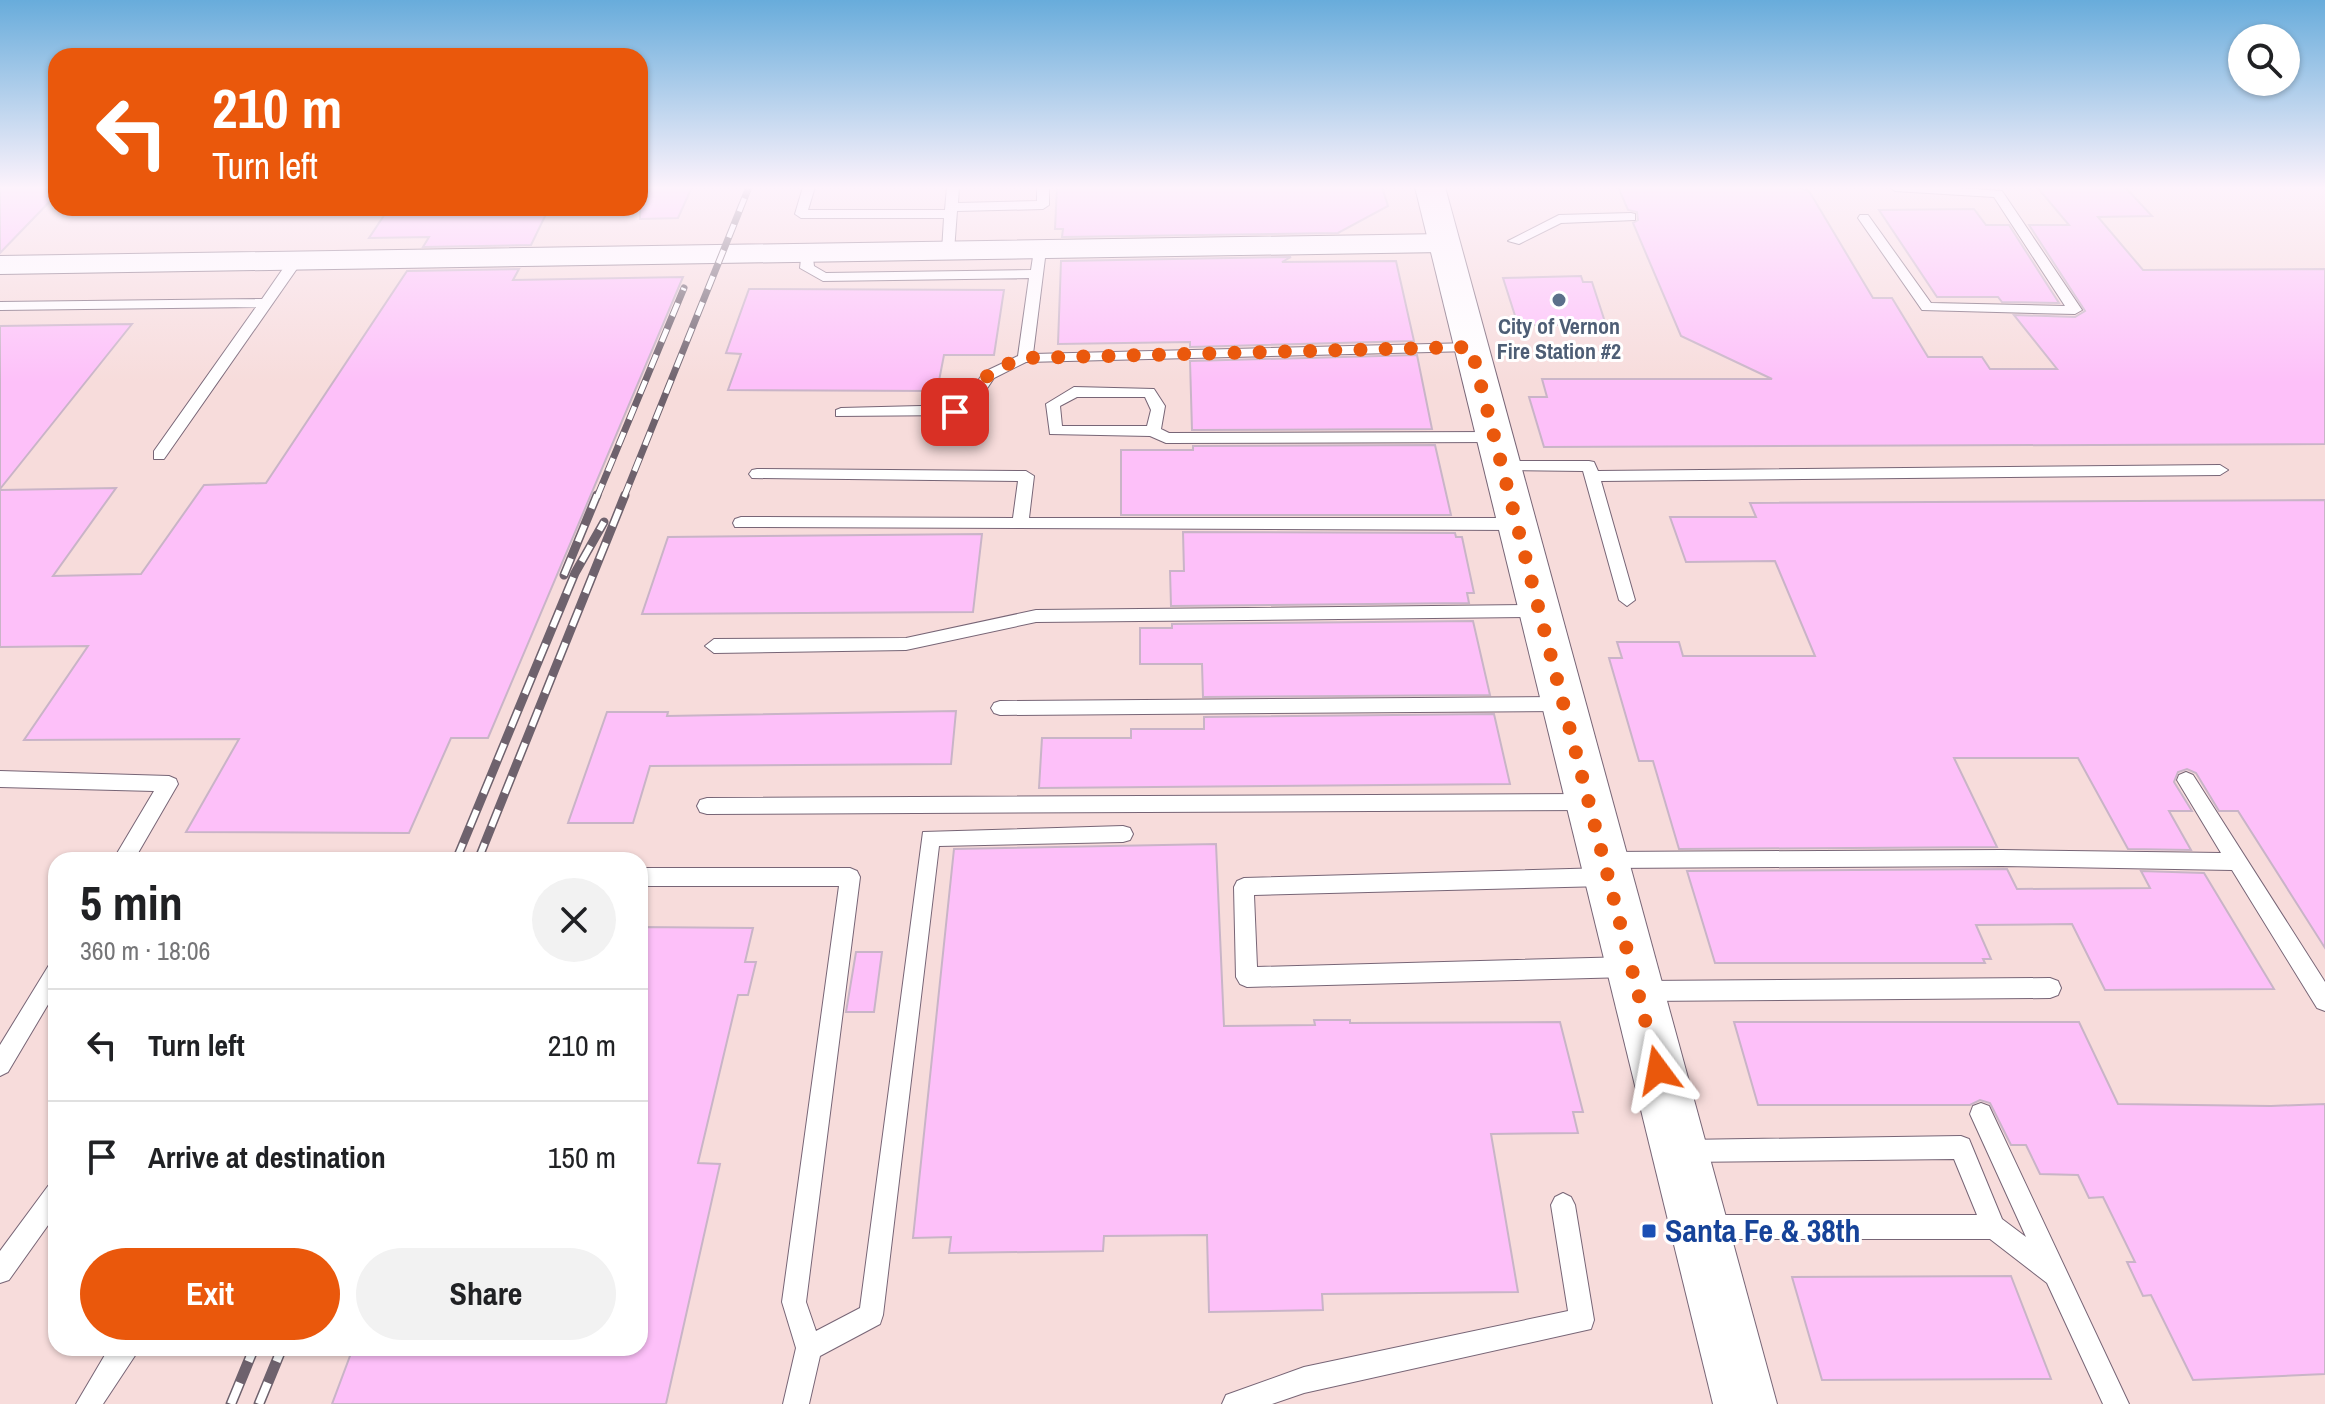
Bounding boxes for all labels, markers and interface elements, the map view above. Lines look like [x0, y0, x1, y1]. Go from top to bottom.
map controls [2228, 24, 2300, 96]
button: search [2228, 24, 2300, 96]
text: 210 m [212, 70, 342, 145]
icon: left [80, 80, 184, 184]
text: Turn left [212, 142, 318, 190]
marker: City of Vernon Fire Station #2 [1550, 291, 1568, 309]
place label: City of Vernon Fire Station #2 [1497, 311, 1621, 366]
pin [921, 378, 989, 446]
icon: arrive [933, 390, 977, 434]
text: 5 min [80, 870, 183, 935]
button: close [532, 878, 616, 962]
text: 360 m · 18:06 [80, 933, 210, 968]
icon: left [80, 1023, 124, 1067]
text: Turn left [148, 1025, 245, 1065]
text: 210 m [548, 1025, 616, 1065]
position arrow [1616, 1028, 1700, 1112]
icon: arrive [80, 1135, 124, 1179]
text: Arrive at destination [148, 1137, 386, 1177]
text: 150 m [548, 1137, 616, 1177]
place label: Santa Fe & 38th [1665, 1209, 1861, 1252]
marker: Santa Fe & 38th [1640, 1222, 1658, 1240]
button: Exit [80, 1248, 340, 1340]
button: Share [356, 1248, 616, 1340]

